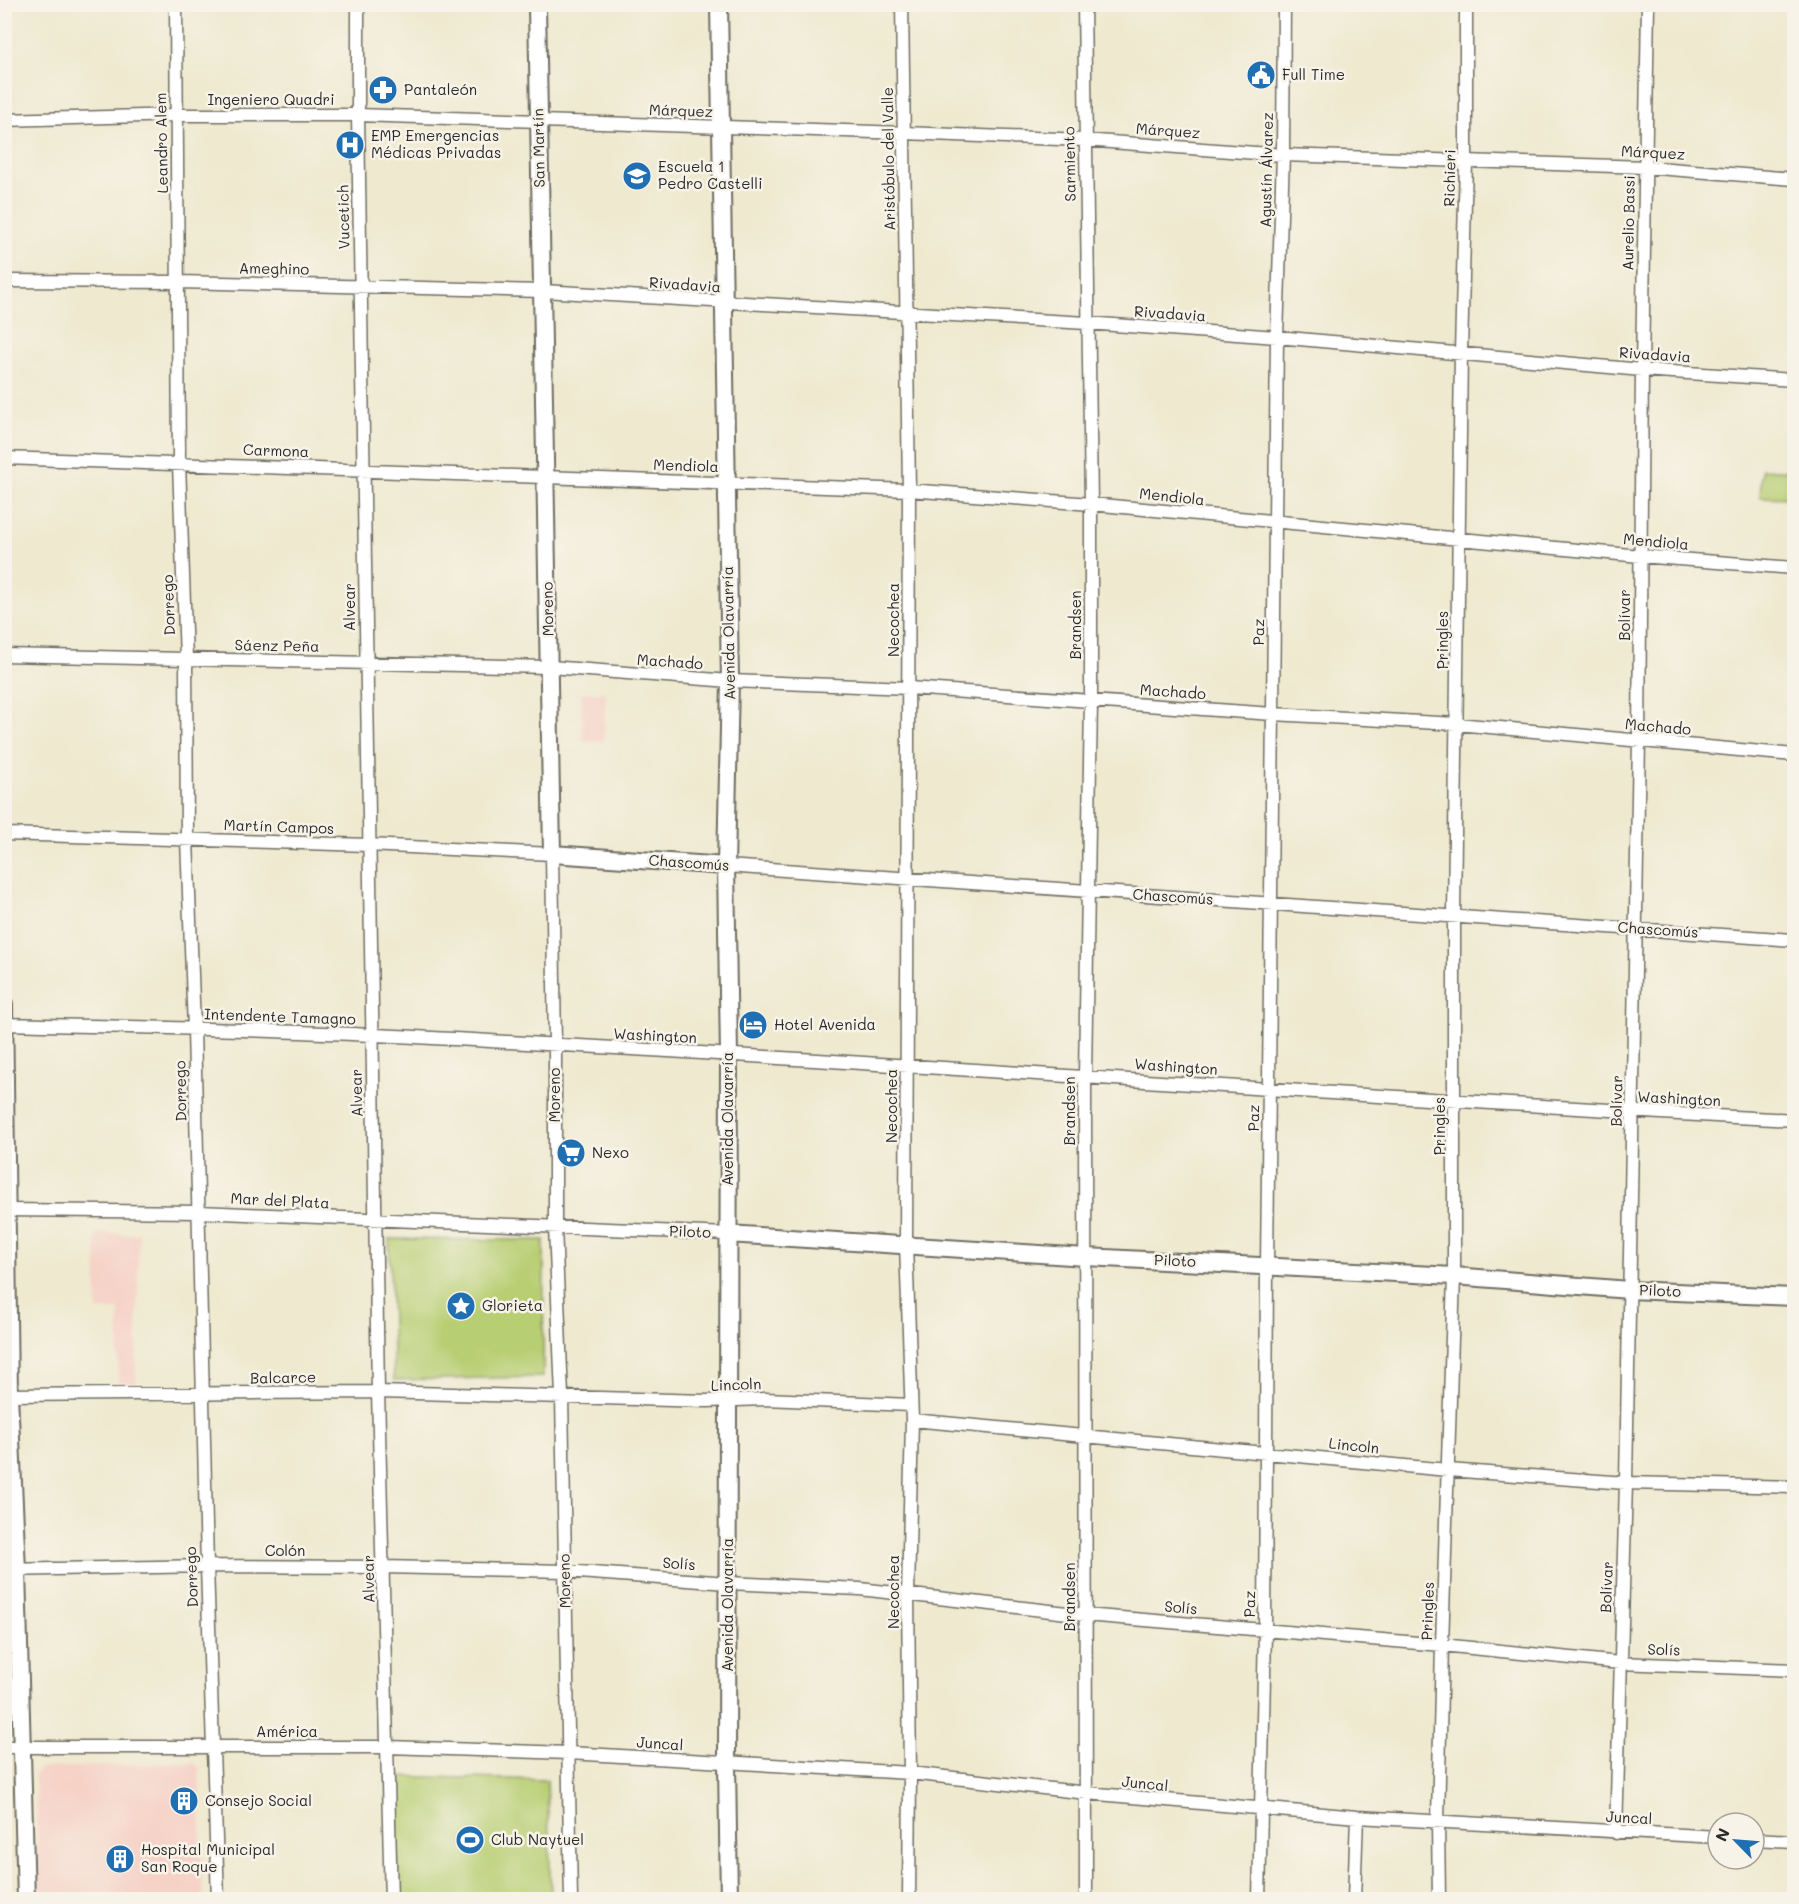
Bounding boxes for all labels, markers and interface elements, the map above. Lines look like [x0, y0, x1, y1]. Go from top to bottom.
public building icon: Full Time [1245, 59, 1277, 91]
place label: Full Time [1282, 64, 1345, 84]
pharmacy icon: Pantaleón [367, 74, 399, 106]
place label: Pantaleón [404, 79, 477, 99]
street label: Aristóbulo del Valle [877, 87, 899, 231]
street label: Ingeniero Quadri [207, 89, 335, 109]
street label: Leandro Alem [150, 92, 172, 194]
street label: Márquez [649, 99, 714, 121]
street label: San Martín [527, 108, 549, 188]
street label: Agustín Álvarez [1255, 112, 1277, 228]
street label: Márquez [1135, 118, 1201, 142]
place label: EMP Emergencias Médicas Privadas [371, 125, 501, 162]
street label: Sarmiento [1058, 126, 1080, 202]
hospital icon: EMP Emergencias Médicas Privadas [334, 129, 366, 161]
street label: Márquez [1620, 140, 1686, 164]
street label: Richieri [1439, 149, 1460, 207]
place label: Escuela 1 Pedro Castelli [658, 156, 763, 193]
school or university icon: Escuela 1 Pedro Castelli [621, 160, 653, 192]
street label: Aurelio Bassi [1617, 175, 1639, 271]
street label: Vucetich [332, 185, 354, 249]
street label: Ameghino [239, 257, 310, 279]
street label: Rivadavia [648, 272, 722, 296]
street label: Rivadavia [1133, 301, 1207, 325]
street label: Rivadavia [1618, 342, 1692, 366]
street label: Carmona [243, 439, 309, 461]
street label: Mendiola [653, 454, 719, 476]
street label: Mendiola [1138, 483, 1206, 509]
street label: Mendiola [1623, 528, 1690, 554]
street label: Avenida Olavarría [717, 566, 739, 700]
street label: Dorrego [157, 574, 179, 636]
street label: Moreno [537, 581, 557, 637]
street label: Alvear [339, 583, 359, 631]
street label: Necochea [883, 583, 903, 657]
street label: Bolívar [1614, 589, 1634, 641]
street label: Brandsen [1065, 591, 1085, 659]
street label: Pringles [1432, 611, 1452, 669]
street label: Paz [1248, 618, 1268, 646]
street label: Sáenz Peña [235, 634, 320, 656]
street label: Machado [636, 649, 704, 673]
street label: Machado [1139, 679, 1207, 703]
street label: Machado [1624, 713, 1692, 739]
street label: Martín Campos [223, 814, 335, 838]
street label: Chascomús [648, 849, 730, 875]
street label: Chascomús [1132, 883, 1214, 909]
street label: Chascomús [1617, 916, 1699, 942]
street label: Intendente Tamagno [204, 1003, 356, 1029]
hotel icon: Hotel Avenida [737, 1009, 769, 1041]
place label: Hotel Avenida [774, 1014, 876, 1034]
street label: Washington [613, 1023, 697, 1047]
street label: Avenida Olavarría [717, 1052, 737, 1186]
street label: Washington [1134, 1053, 1219, 1079]
street label: Dorrego [169, 1060, 191, 1122]
street label: Moreno [544, 1067, 564, 1122]
street label: Alvear [346, 1069, 366, 1117]
street label: Necochea [881, 1069, 901, 1143]
street label: Bolívar [1606, 1075, 1626, 1127]
street label: Brandsen [1059, 1077, 1079, 1145]
street label: Washington [1637, 1086, 1721, 1110]
street label: Pringles [1429, 1097, 1449, 1155]
street label: Paz [1243, 1104, 1263, 1132]
supermarket icon: Nexo [555, 1137, 587, 1169]
place label: Nexo [592, 1142, 629, 1162]
street label: Mar del Plata [230, 1187, 330, 1213]
street label: Piloto [669, 1220, 711, 1242]
street label: Piloto [1154, 1249, 1197, 1271]
street label: Piloto [1639, 1279, 1681, 1301]
place icon: Glorieta [445, 1290, 477, 1322]
place label: Glorieta [482, 1295, 543, 1315]
street label: Balcarce [250, 1366, 316, 1388]
street label: Lincoln [710, 1373, 762, 1395]
street label: Lincoln [1328, 1432, 1380, 1458]
street label: Avenida Olavarría [717, 1538, 737, 1672]
street label: Colón [265, 1540, 305, 1560]
street label: Dorrego [180, 1546, 202, 1608]
street label: Solís [662, 1552, 696, 1574]
street label: Moreno [554, 1553, 574, 1609]
street label: Alvear [358, 1555, 378, 1603]
street label: Necochea [883, 1555, 903, 1629]
street label: Bolívar [1595, 1561, 1617, 1613]
street label: Brandsen [1059, 1563, 1079, 1631]
street label: Pringles [1416, 1581, 1438, 1641]
street label: Paz [1239, 1590, 1259, 1618]
street label: Solís [1164, 1596, 1198, 1618]
street label: Solís [1647, 1638, 1681, 1660]
street label: América [256, 1721, 318, 1741]
street label: Juncal [636, 1731, 684, 1755]
street label: Juncal [1121, 1771, 1169, 1795]
building icon: Consejo Social [168, 1785, 200, 1817]
place label: Consejo Social [205, 1790, 312, 1810]
street label: Juncal [1605, 1806, 1653, 1828]
north arrow [1706, 1811, 1766, 1871]
sports icon: Club Naytuel [454, 1824, 486, 1856]
text: N [1710, 1825, 1734, 1844]
place label: Club Naytuel [491, 1829, 584, 1849]
place label: Hospital Municipal San Roque [141, 1839, 275, 1876]
building icon: Hospital Municipal San Roque [104, 1843, 136, 1875]

